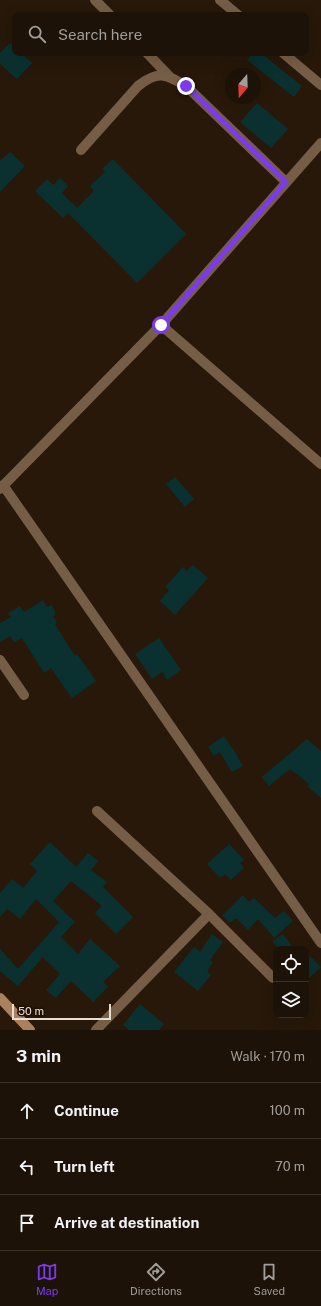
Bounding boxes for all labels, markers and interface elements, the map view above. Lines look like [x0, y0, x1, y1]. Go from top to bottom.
search box [12, 12, 309, 56]
icon: search [26, 23, 48, 45]
text: Search here [58, 26, 142, 43]
north arrow [225, 68, 261, 104]
route end [177, 77, 195, 95]
route start [152, 316, 170, 334]
map controls [273, 946, 309, 1018]
button: locate [273, 946, 309, 982]
button: layers [273, 982, 309, 1018]
scale bar [12, 1002, 111, 1021]
text: 50 m [18, 1005, 44, 1017]
text: 3 min [16, 1046, 61, 1066]
text: Walk · 170 m [230, 1049, 305, 1064]
icon: ahead [16, 1100, 38, 1122]
text: Continue [54, 1102, 119, 1119]
text: 100 m [269, 1103, 305, 1118]
icon: left [16, 1156, 38, 1178]
text: Turn left [54, 1158, 115, 1175]
text: 70 m [275, 1159, 305, 1174]
icon: arrive [16, 1212, 38, 1234]
text: Arrive at destination [54, 1214, 199, 1231]
tab: Map [36, 1261, 58, 1297]
tab: Directions [130, 1261, 182, 1297]
tab: Saved [254, 1261, 285, 1297]

